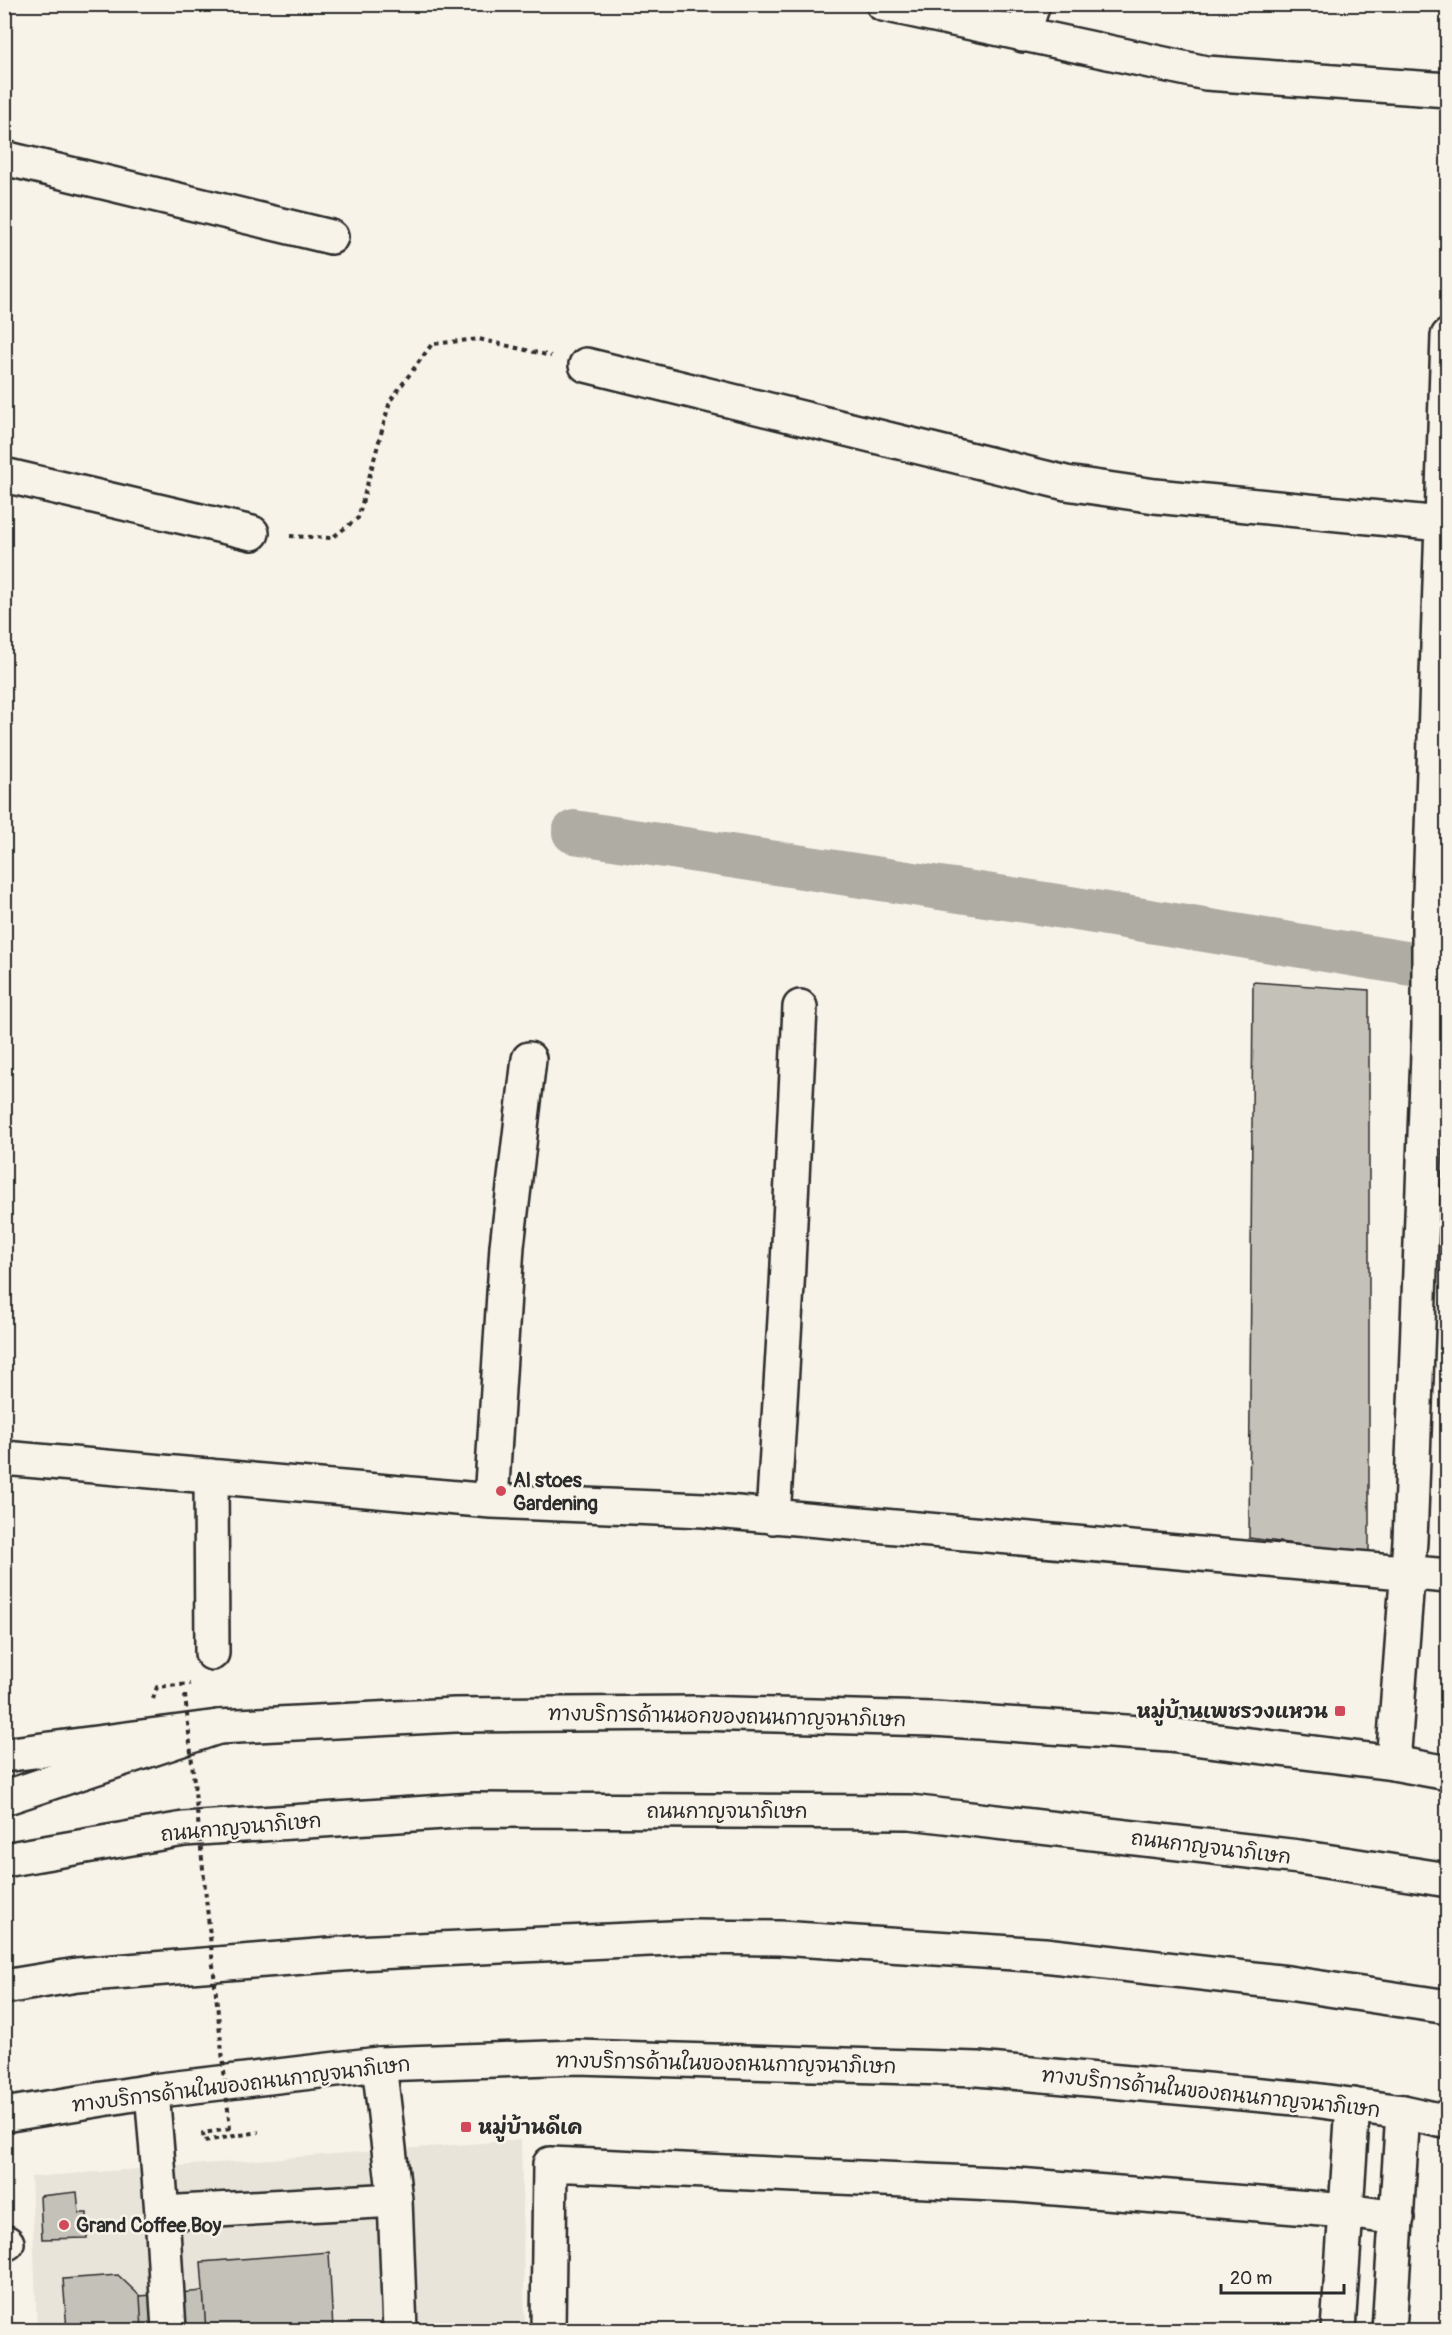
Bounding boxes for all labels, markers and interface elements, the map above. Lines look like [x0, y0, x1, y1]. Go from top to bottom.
place label: Al stoes Gardening [513, 1468, 598, 1516]
marker: Al stoes Gardening [494, 1484, 508, 1498]
place label: หมู่บ้านเพชรวงแหวน [1137, 1698, 1329, 1726]
street label: ทางบริการด้านนอกของถนนกาญจนาภิเษก [548, 1700, 906, 1732]
marker: หมู่บ้านเพชรวงแหวน [1333, 1704, 1347, 1718]
street label: ถนนกาญจนาภิเษก [646, 1799, 808, 1824]
street label: ถนนกาญจนาภิเษก [160, 1808, 322, 1847]
street label: ถนนกาญจนาภิเษก [1129, 1825, 1292, 1870]
street label: ทางบริการด้านในของถนนกาญจนาภิเษก [555, 2047, 897, 2079]
street label: ทางบริการด้านในของถนนกาญจนาภิเษก [70, 2050, 412, 2118]
street label: ทางบริการด้านในของถนนกาญจนาภิเษก [1040, 2061, 1382, 2123]
place label: หมู่บ้านดีเค [478, 2114, 583, 2142]
marker: หมู่บ้านดีเค [459, 2120, 473, 2134]
place label: Grand Coffee Boy [76, 2213, 222, 2238]
marker: Grand Coffee Boy [57, 2218, 71, 2232]
scale bar [1221, 2257, 1344, 2295]
text: 20 m [1230, 2267, 1272, 2290]

